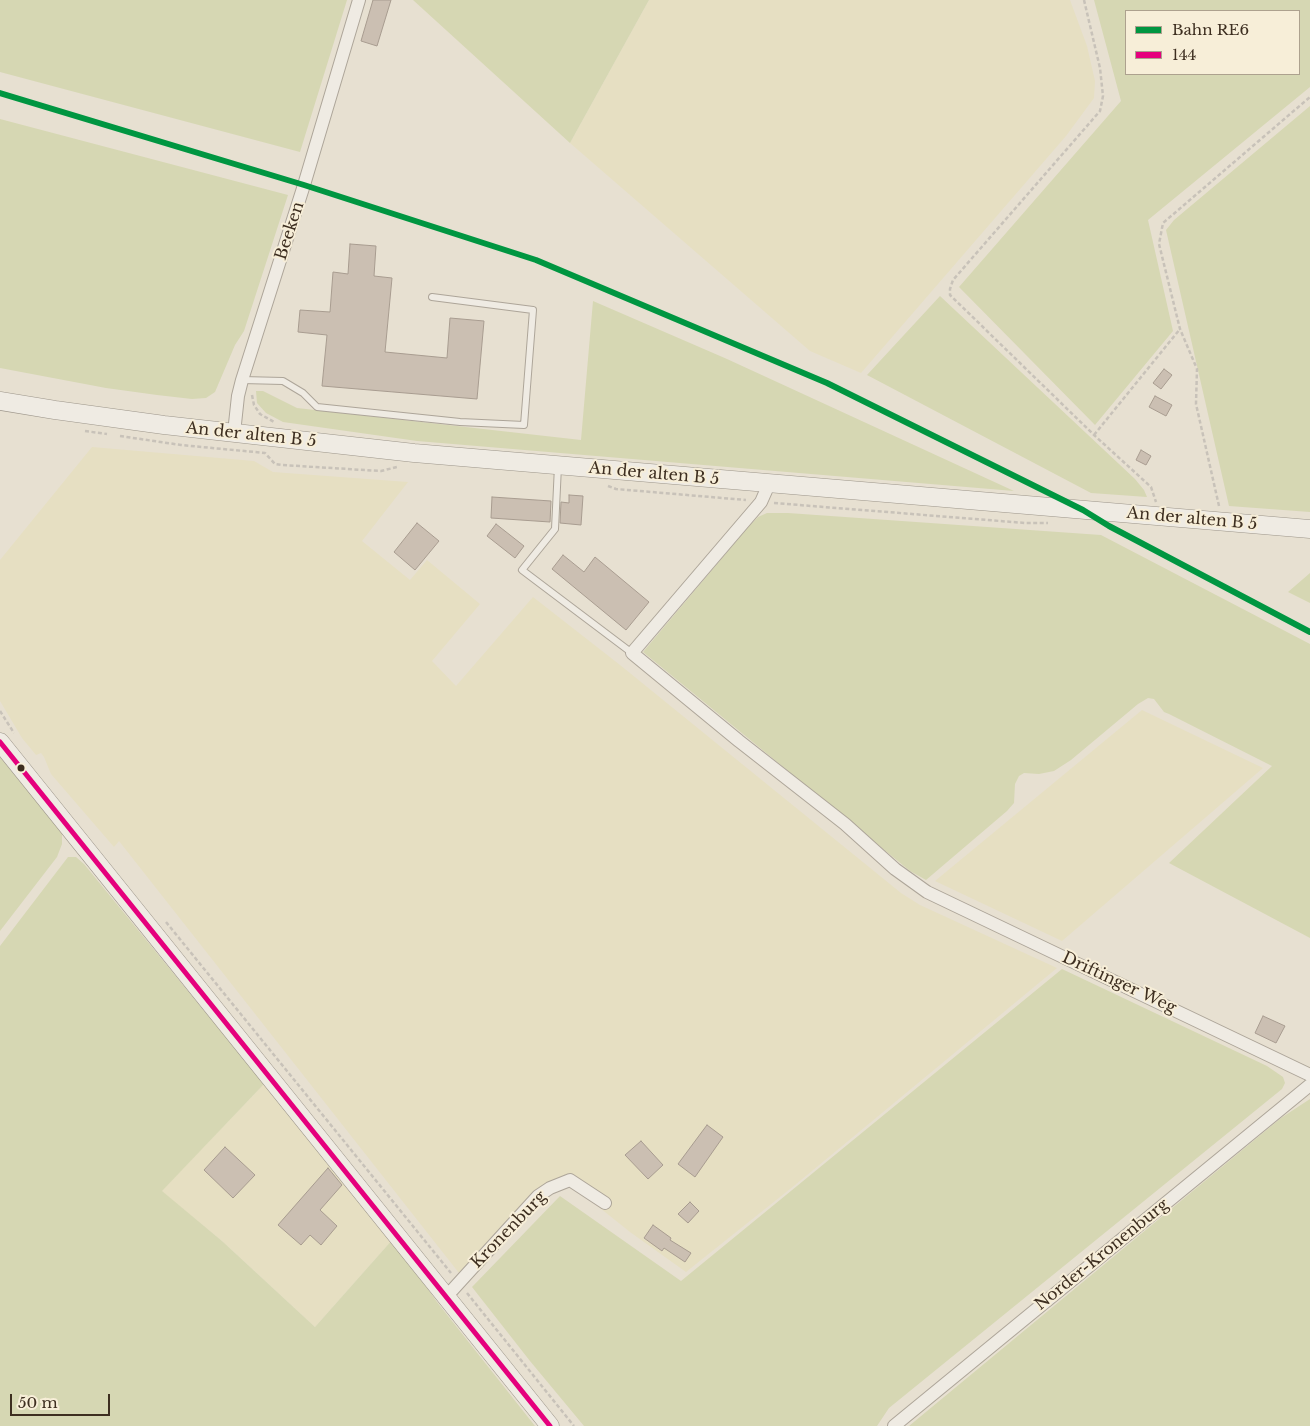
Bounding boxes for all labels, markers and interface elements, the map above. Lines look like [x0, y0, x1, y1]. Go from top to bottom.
legend [1125, 10, 1300, 75]
text: Bahn RE6 [1172, 20, 1249, 39]
text: 144 [1172, 45, 1196, 64]
street label: Beeken [272, 199, 308, 263]
street label: An der alten B 5 [185, 419, 317, 451]
street label: An der alten B 5 [588, 459, 720, 489]
street label: An der alten B 5 [1126, 504, 1258, 534]
unlabelled marker [16, 763, 26, 773]
street label: Driftinger Weg [1059, 948, 1179, 1018]
street label: Kronenburg [467, 1187, 551, 1273]
street label: Norder-Kronenburg [1031, 1195, 1173, 1315]
scale bar [12, 1384, 112, 1416]
text: 50 m [18, 1393, 58, 1412]

